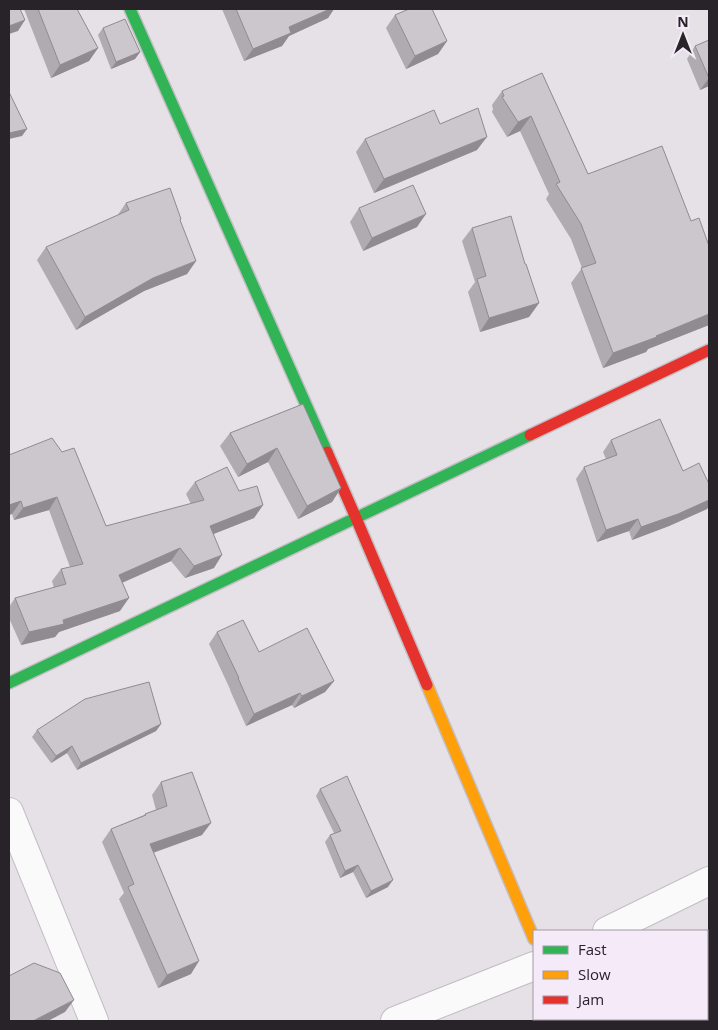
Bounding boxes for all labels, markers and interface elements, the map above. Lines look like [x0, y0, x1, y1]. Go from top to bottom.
north arrow [658, 10, 708, 60]
text: N [677, 12, 689, 31]
legend [533, 930, 708, 1020]
text: Fast [578, 939, 607, 959]
text: Slow [578, 964, 611, 984]
text: Jam [576, 989, 604, 1009]

